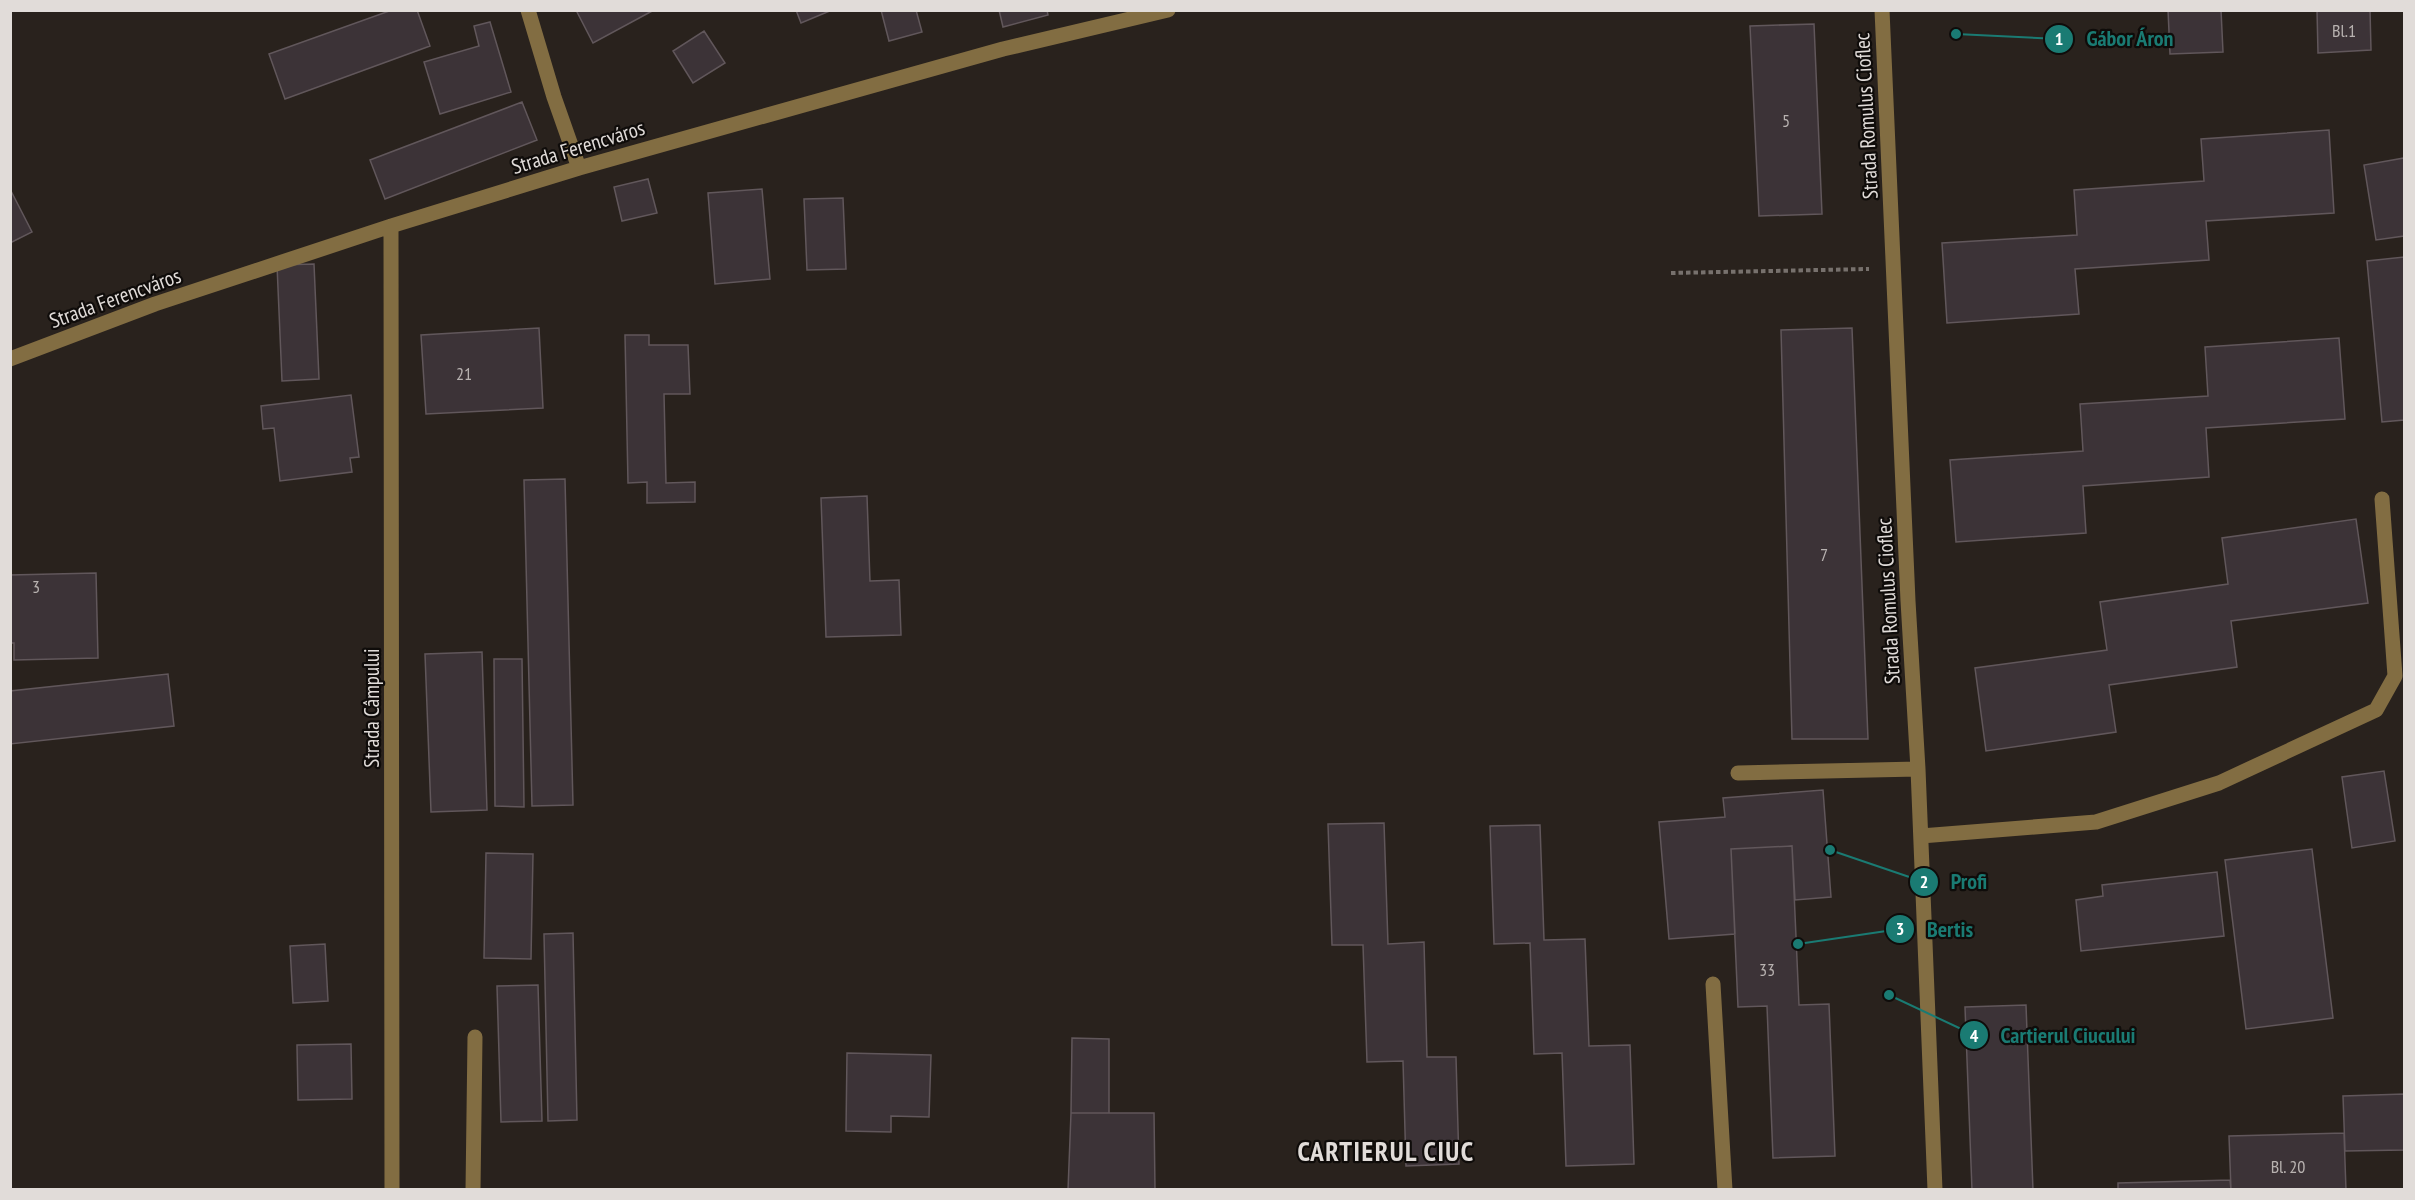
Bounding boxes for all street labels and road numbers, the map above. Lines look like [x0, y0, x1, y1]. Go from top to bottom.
street label: Strada Romulus Cioflec [1848, 32, 1884, 200]
street label: Strada Ferencváros [508, 114, 648, 180]
street label: Strada Ferencváros [46, 262, 184, 334]
street label: Strada Romulus Cioflec [1870, 517, 1906, 685]
street label: Strada Câmpului [358, 648, 385, 768]

